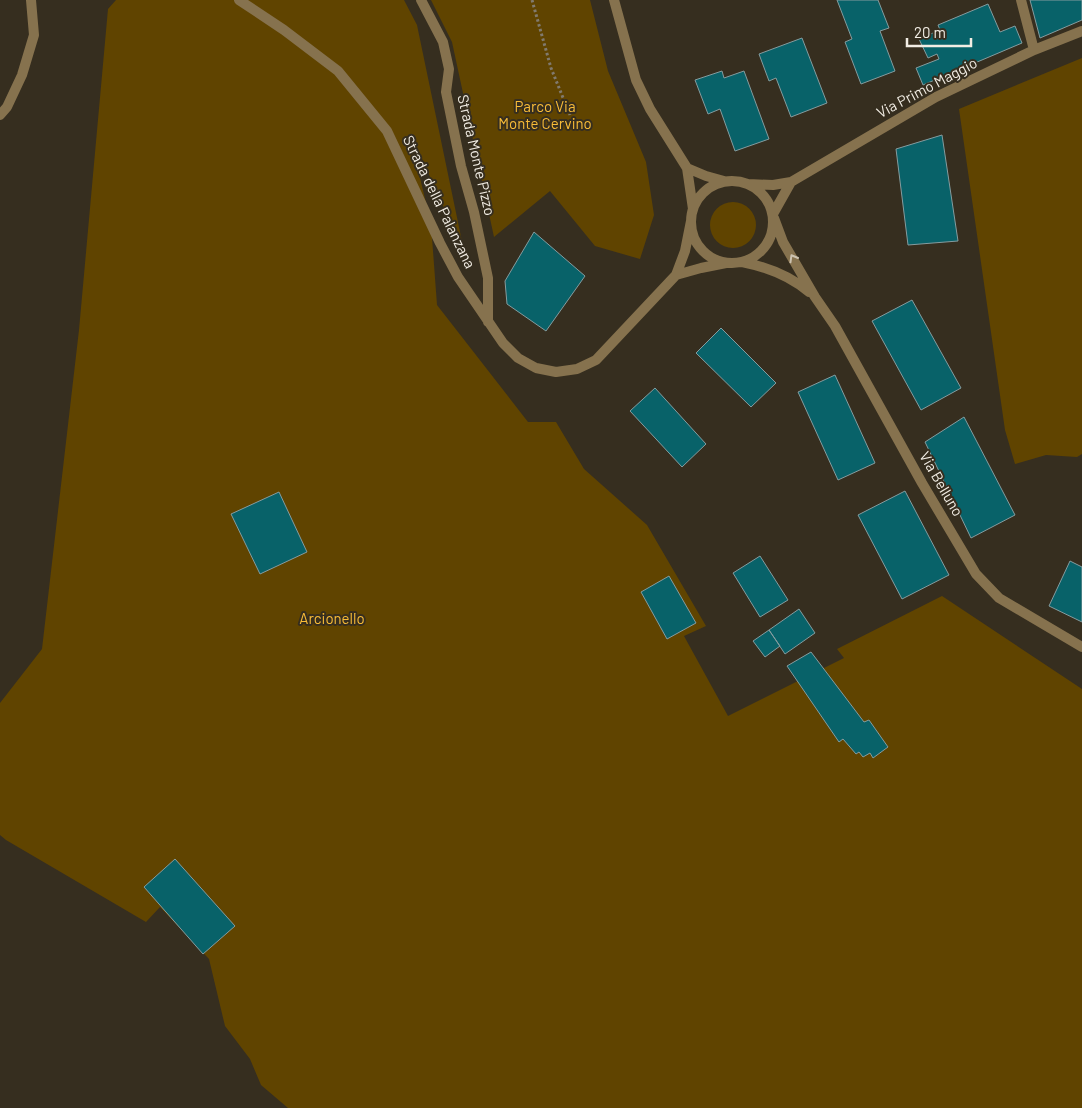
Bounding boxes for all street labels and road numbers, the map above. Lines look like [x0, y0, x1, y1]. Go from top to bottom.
street label: Via Primo Maggio [873, 53, 980, 121]
street label: Strada Monte Pizzo [454, 93, 500, 217]
street label: Strada della Palanzana [400, 132, 480, 271]
street label: Via Belluno [916, 448, 968, 519]

